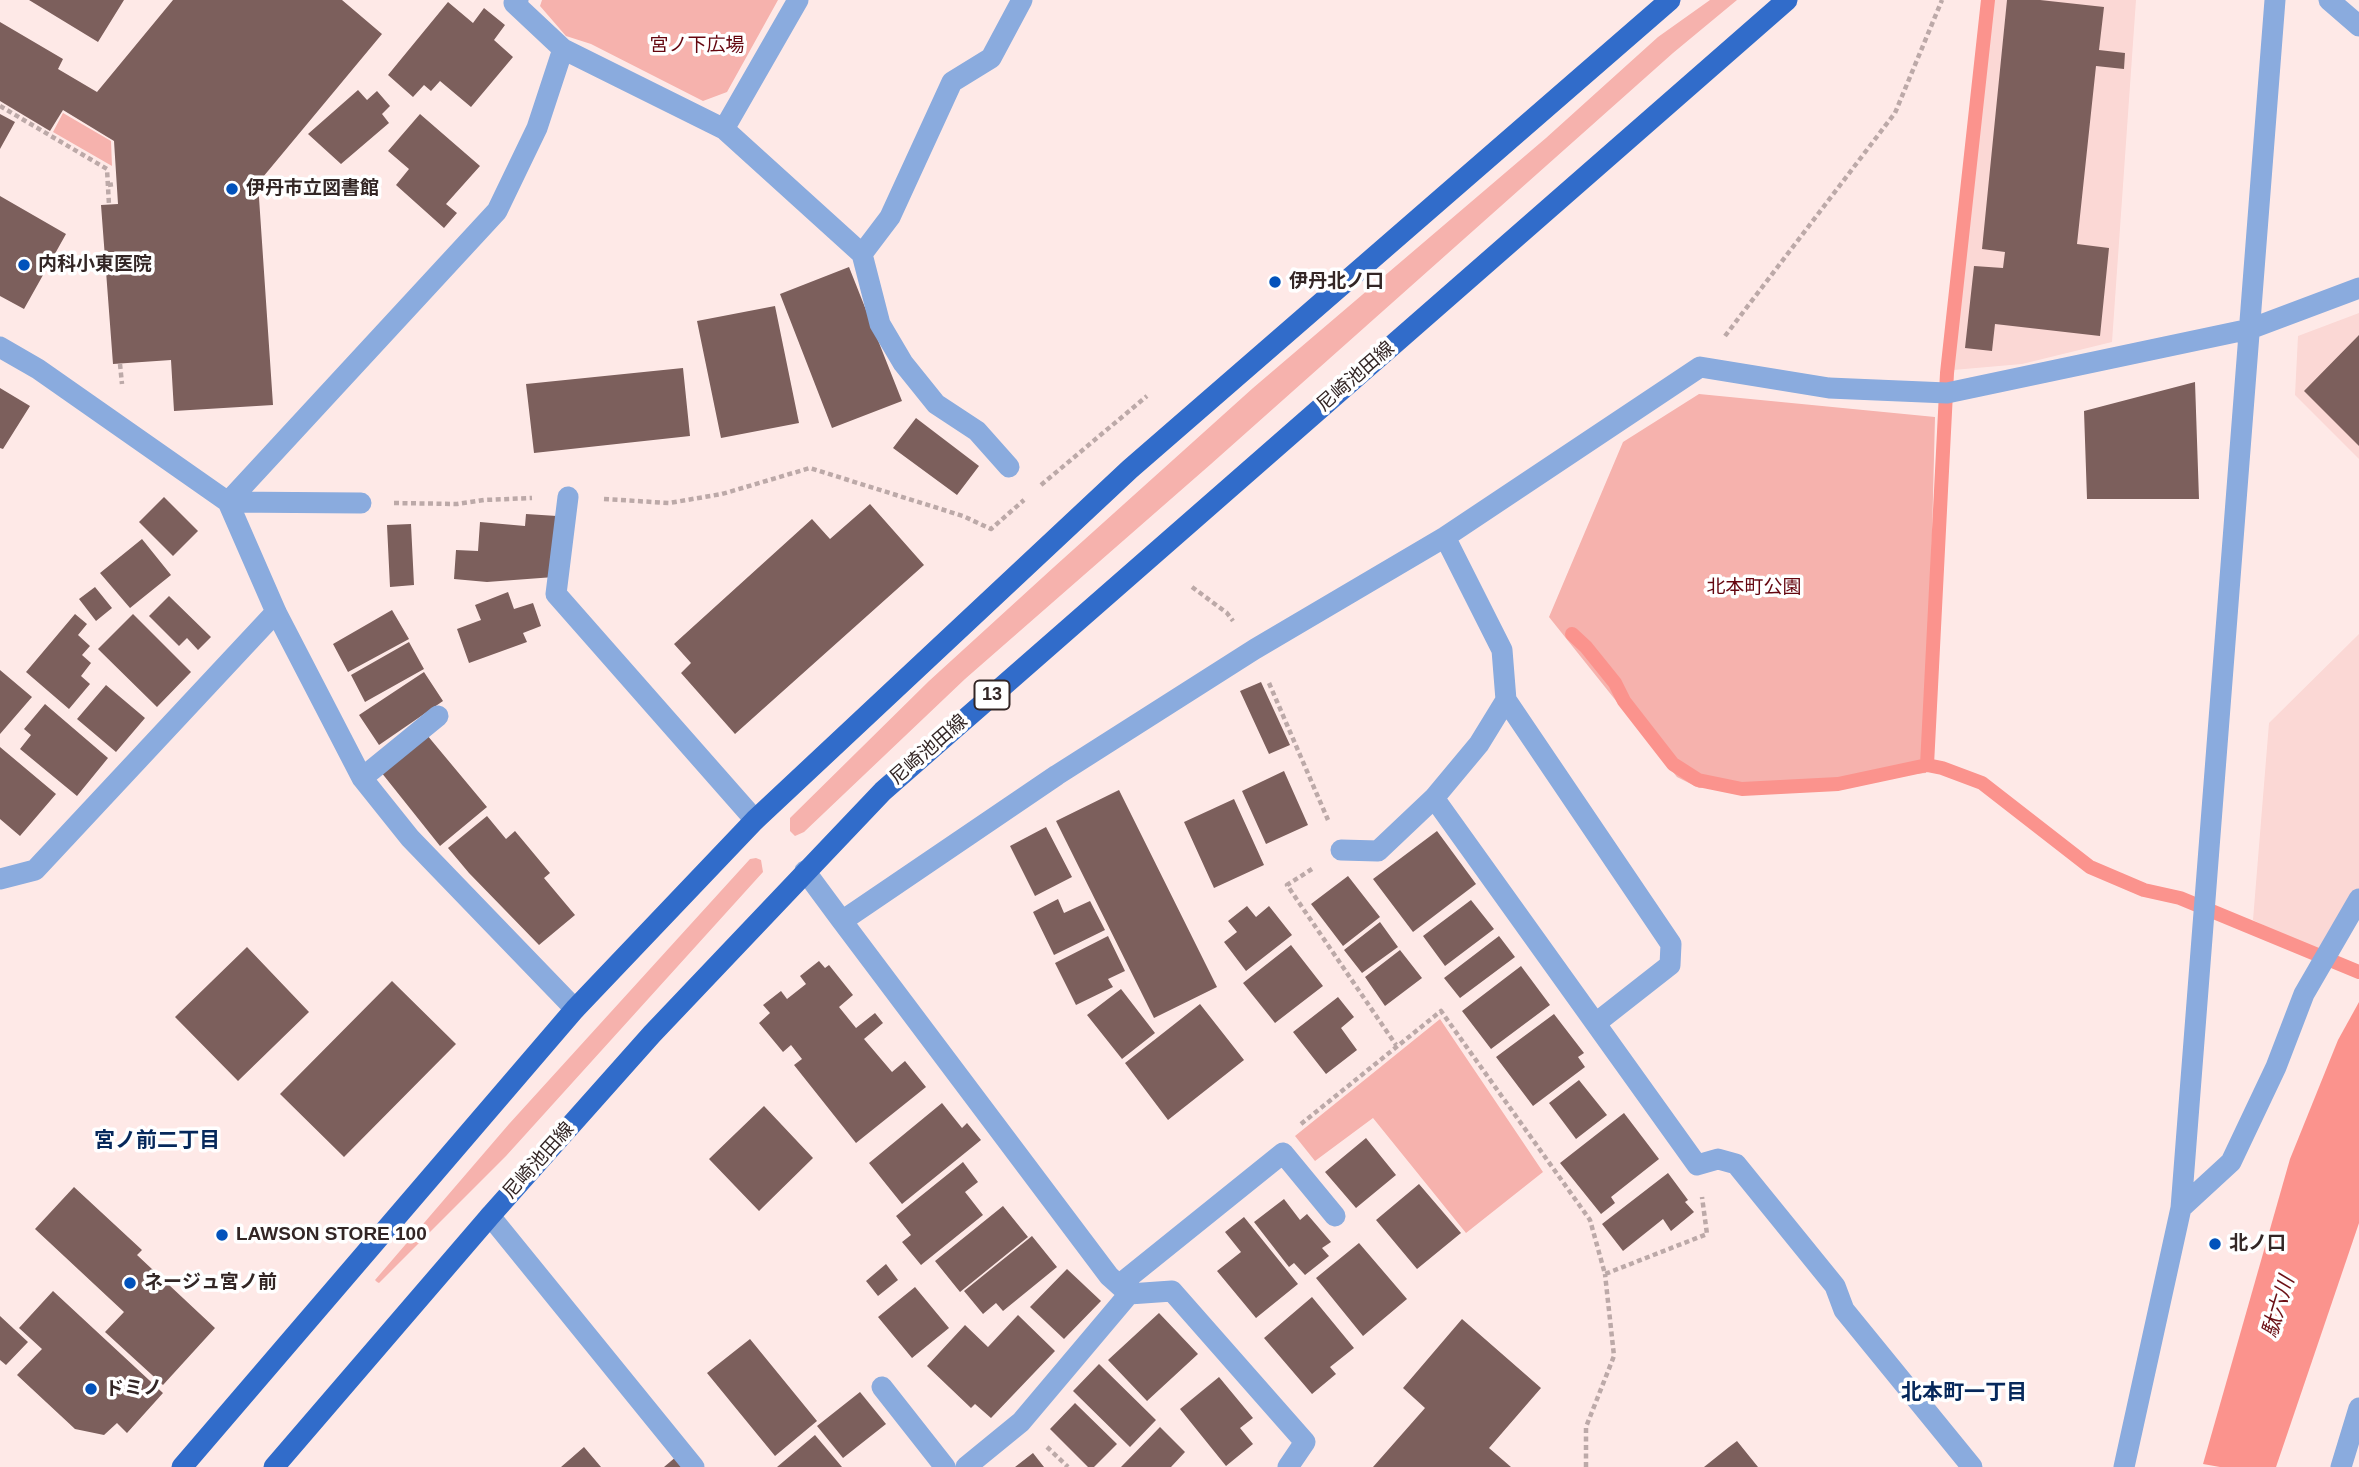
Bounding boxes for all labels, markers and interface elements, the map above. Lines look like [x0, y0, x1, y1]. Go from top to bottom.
park label: 宮ノ下広場 [650, 35, 744, 57]
place label: 伊丹市立図書館 [246, 178, 379, 200]
marker: 伊丹市立図書館 [224, 181, 240, 197]
place label: 内科小東医院 [38, 254, 152, 276]
marker: 内科小東医院 [16, 257, 32, 273]
place label: 伊丹北ノ口 [1289, 271, 1384, 293]
marker: 伊丹北ノ口 [1267, 274, 1283, 290]
street label: 尼崎池田線 [1313, 337, 1399, 417]
park label: 北本町公園 [1707, 577, 1801, 599]
road number: 13 [974, 680, 1010, 710]
street label: 尼崎池田線 [886, 710, 972, 790]
street label: 尼崎池田線 [499, 1118, 579, 1204]
district label: 宮ノ前二丁目 [94, 1128, 220, 1154]
place label: LAWSON STORE 100 [236, 1224, 427, 1246]
marker: LAWSON STORE 100 [214, 1227, 230, 1243]
place label: 北ノ口 [2229, 1233, 2286, 1255]
marker: 北ノ口 [2207, 1236, 2223, 1252]
place label: ネージュ宮ノ前 [144, 1272, 277, 1294]
water label: 駄六川 [2258, 1273, 2300, 1341]
marker: ネージュ宮ノ前 [122, 1275, 138, 1291]
place label: ドミノ [105, 1378, 162, 1400]
district label: 北本町一丁目 [1901, 1380, 2027, 1406]
marker: ドミノ [83, 1381, 99, 1397]

